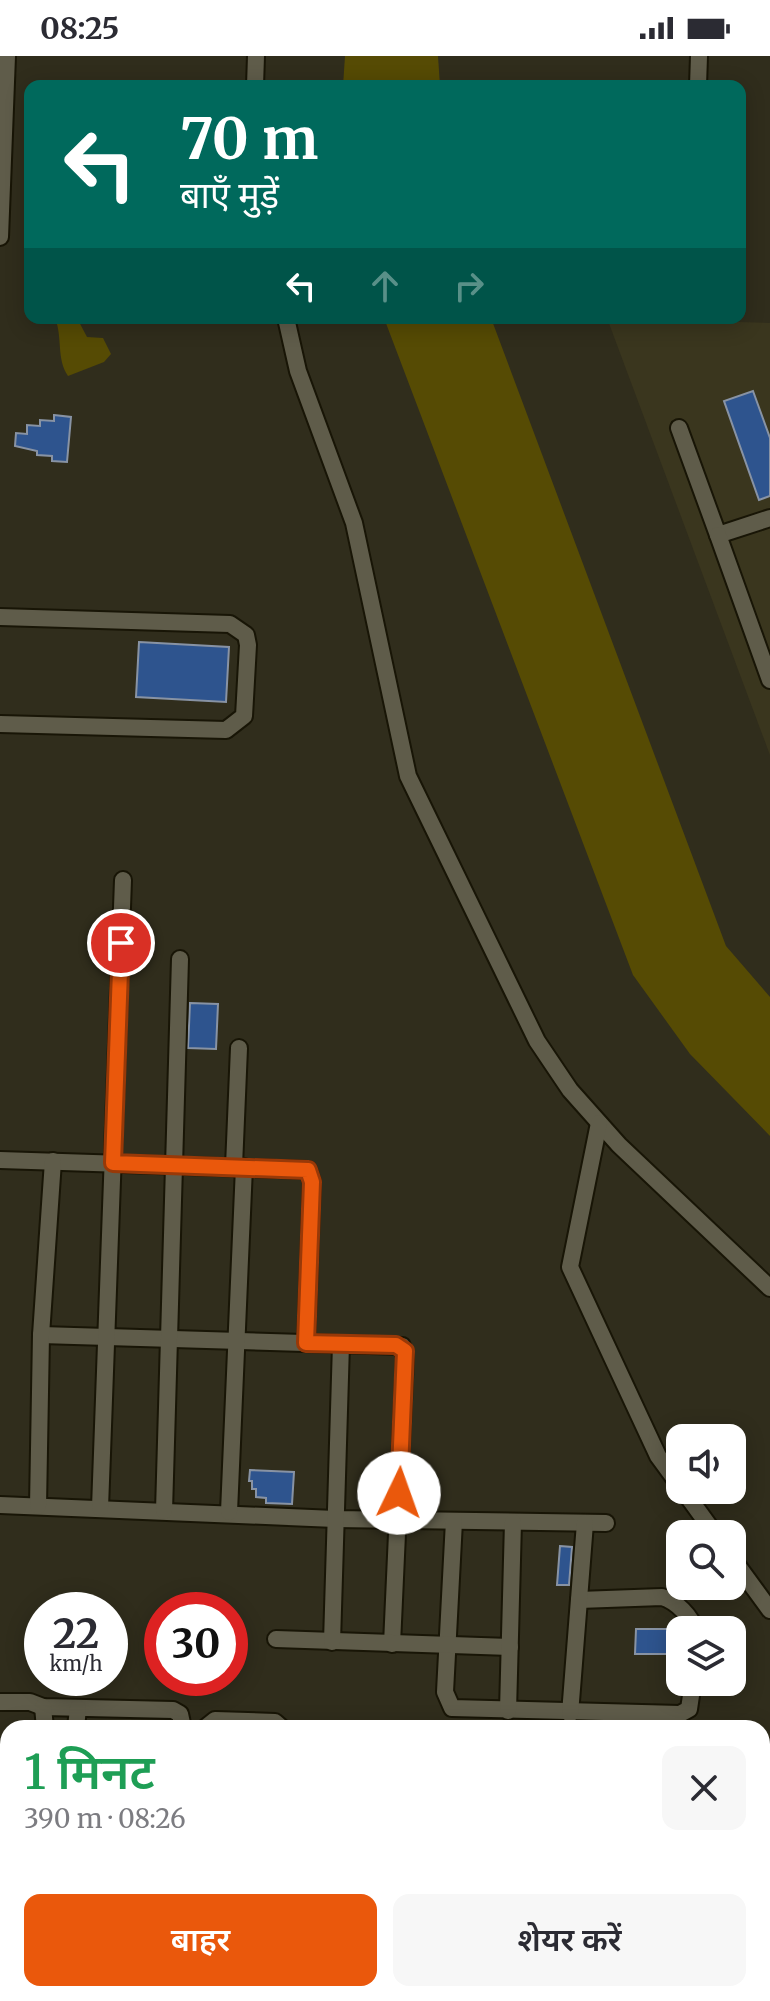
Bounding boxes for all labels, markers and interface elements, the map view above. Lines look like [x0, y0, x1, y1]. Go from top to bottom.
text: 08:25 [40, 9, 119, 47]
text: 70 m [180, 104, 318, 174]
icon: left [48, 112, 152, 216]
text: बाएँ मुड़ें [180, 173, 279, 218]
icon: left [279, 264, 323, 308]
icon: ahead [363, 264, 407, 308]
icon: right [447, 264, 491, 308]
pin [87, 909, 155, 977]
icon: arrive [99, 921, 143, 965]
map controls [666, 1424, 746, 1696]
button: sound [666, 1424, 746, 1504]
position arrow [357, 1451, 441, 1535]
button: search [666, 1520, 746, 1600]
speed limit sign: 30 [144, 1592, 248, 1696]
text: 22 [53, 1609, 99, 1659]
button: layers [666, 1616, 746, 1696]
text: km/h [50, 1651, 102, 1676]
text: 1 मिनट [24, 1742, 155, 1802]
button: close [662, 1746, 746, 1830]
text: 390 m · 08:26 [24, 1802, 186, 1835]
button: बाहर [24, 1894, 377, 1986]
button: शेयर करें [393, 1894, 746, 1986]

